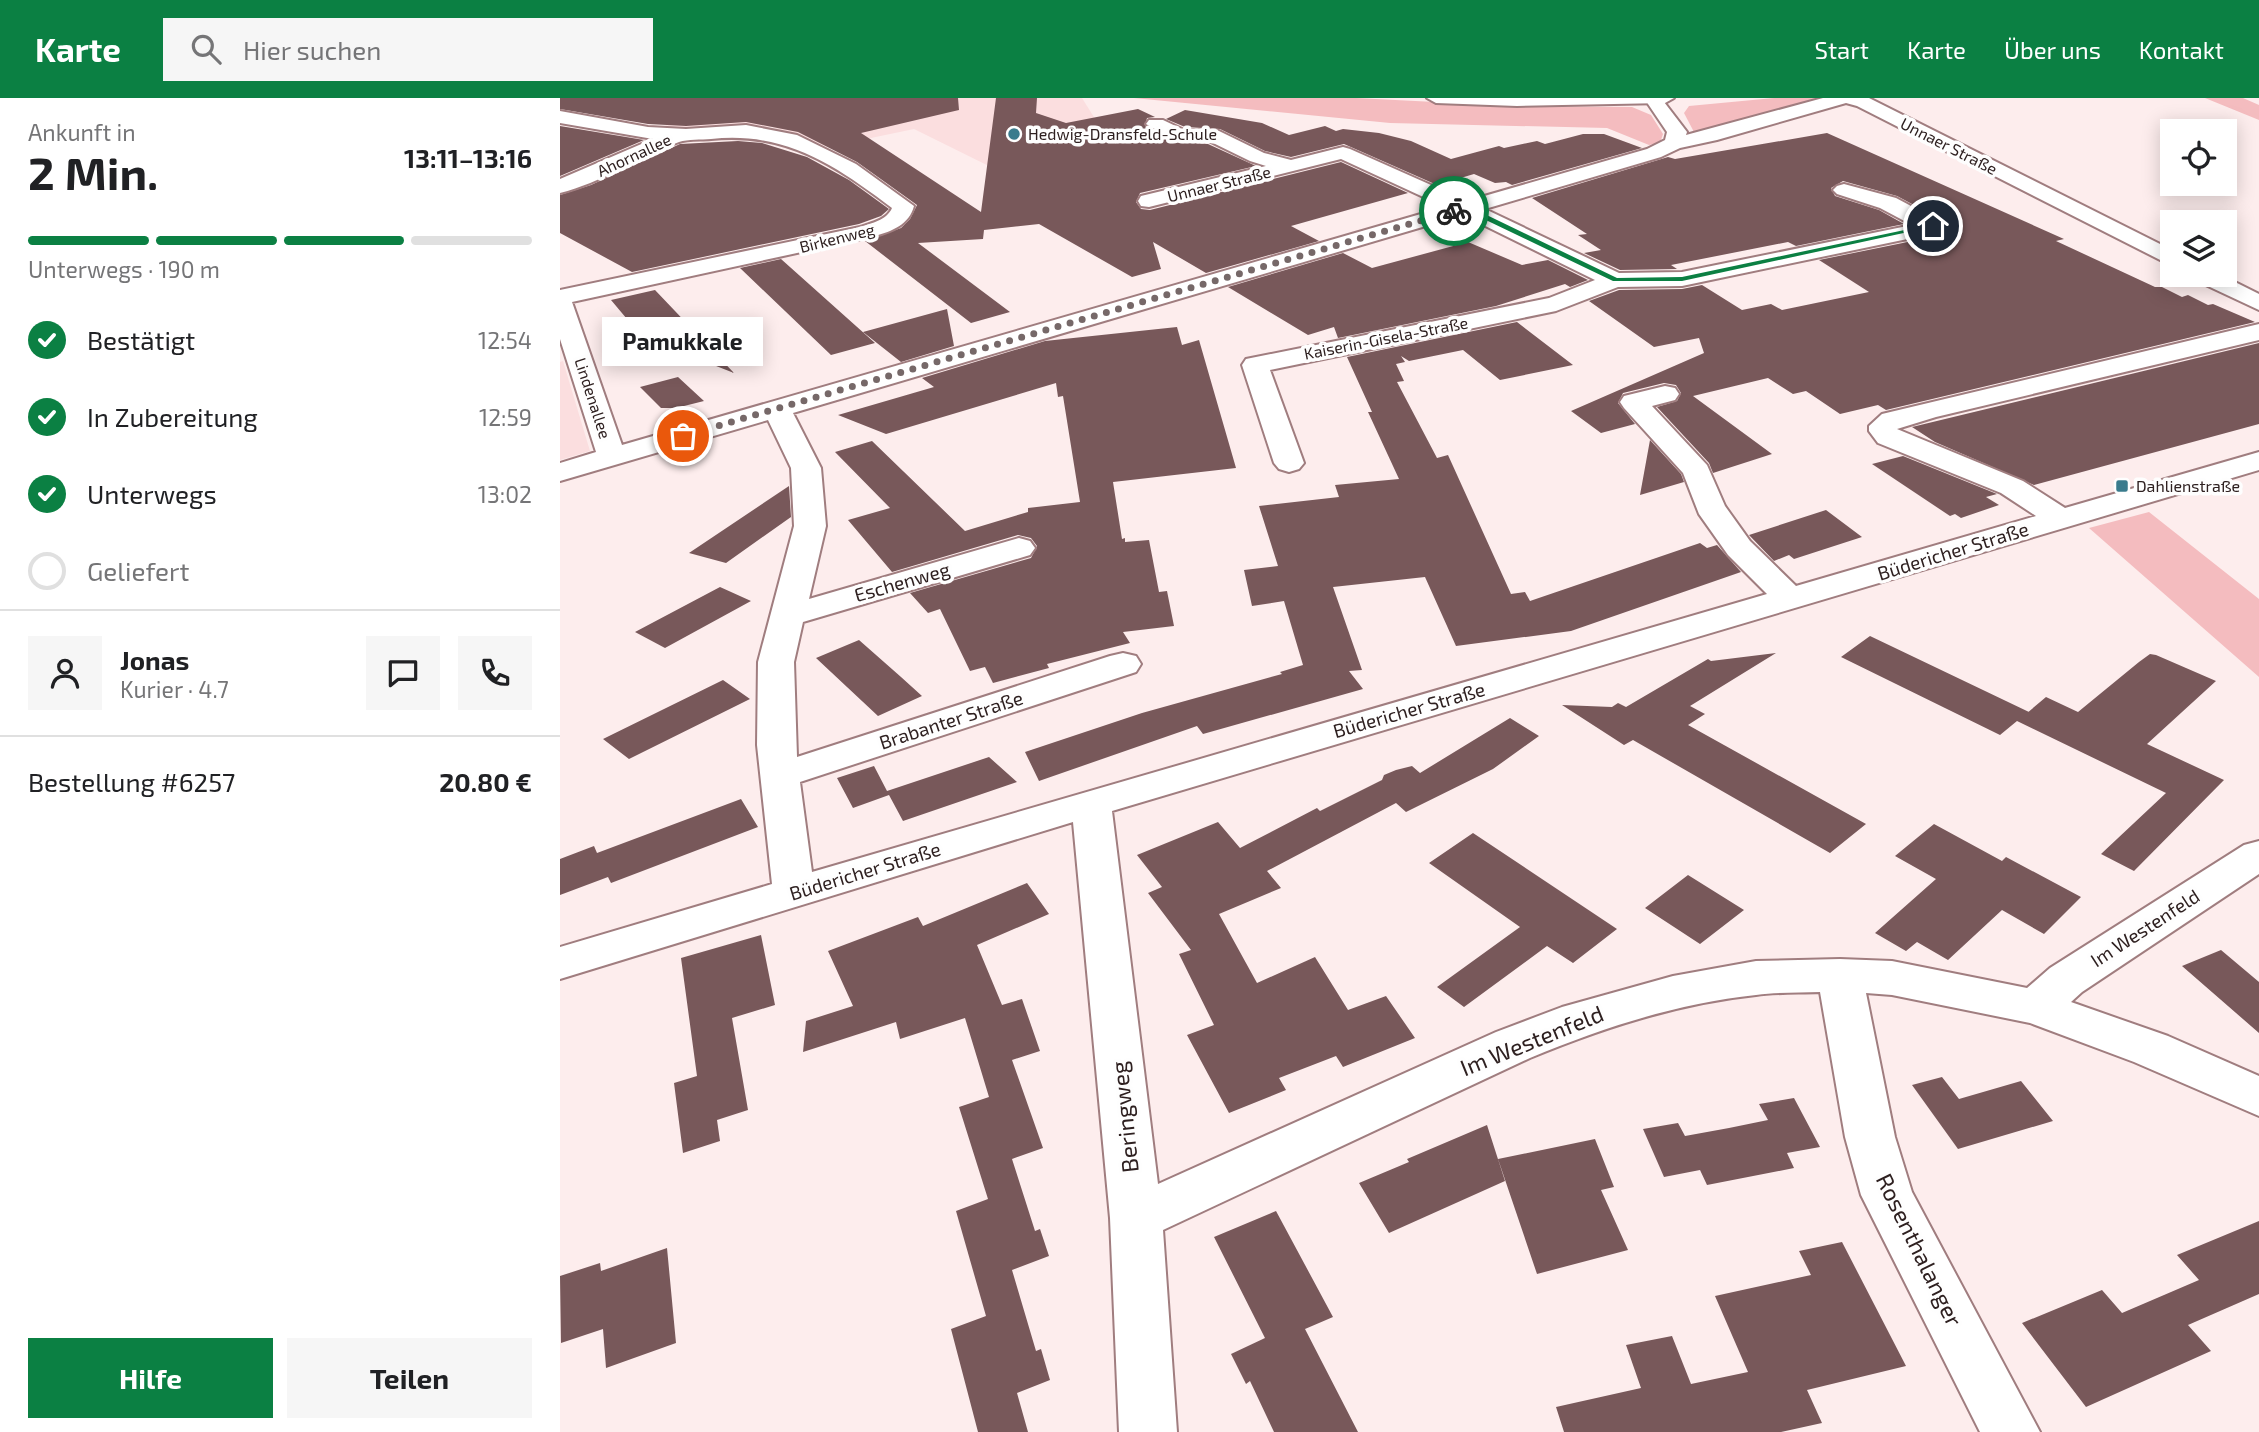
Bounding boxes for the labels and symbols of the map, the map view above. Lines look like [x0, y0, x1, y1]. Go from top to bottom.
street label: Unnaer Straße [1898, 113, 2001, 178]
place label: Hedwig-Dransfeld-Schule [1028, 124, 1217, 143]
marker: Hedwig-Dransfeld-Schule [1006, 126, 1022, 142]
street label: Ahornallee [594, 129, 674, 180]
street label: Unnaer Straße [1165, 161, 1273, 206]
courier [1419, 176, 1489, 246]
pin [1903, 196, 1963, 256]
street label: Birkenweg [797, 219, 876, 256]
street label: Kaiserin-Gisela-Straße [1302, 312, 1469, 363]
callout: Pamukkale [603, 317, 764, 366]
street label: Lindenallee [571, 355, 615, 441]
pin [653, 406, 713, 466]
place label: Dahlienstraße [2136, 476, 2240, 495]
marker: Dahlienstraße [2114, 478, 2130, 494]
street label: Büdericher Straße [1874, 517, 2031, 584]
street label: Eschenweg [851, 557, 953, 606]
street label: Büdericher Straße [1330, 677, 1487, 742]
street label: Brabanter Straße [876, 685, 1026, 754]
street label: Büdericher Straße [786, 837, 943, 904]
street label: Im Westenfeld [2086, 884, 2204, 971]
street label: Im Westenfeld [1456, 999, 1607, 1081]
street label: Beringweg [1104, 1060, 1144, 1174]
street label: Rosenthalanger [1871, 1169, 1969, 1331]

